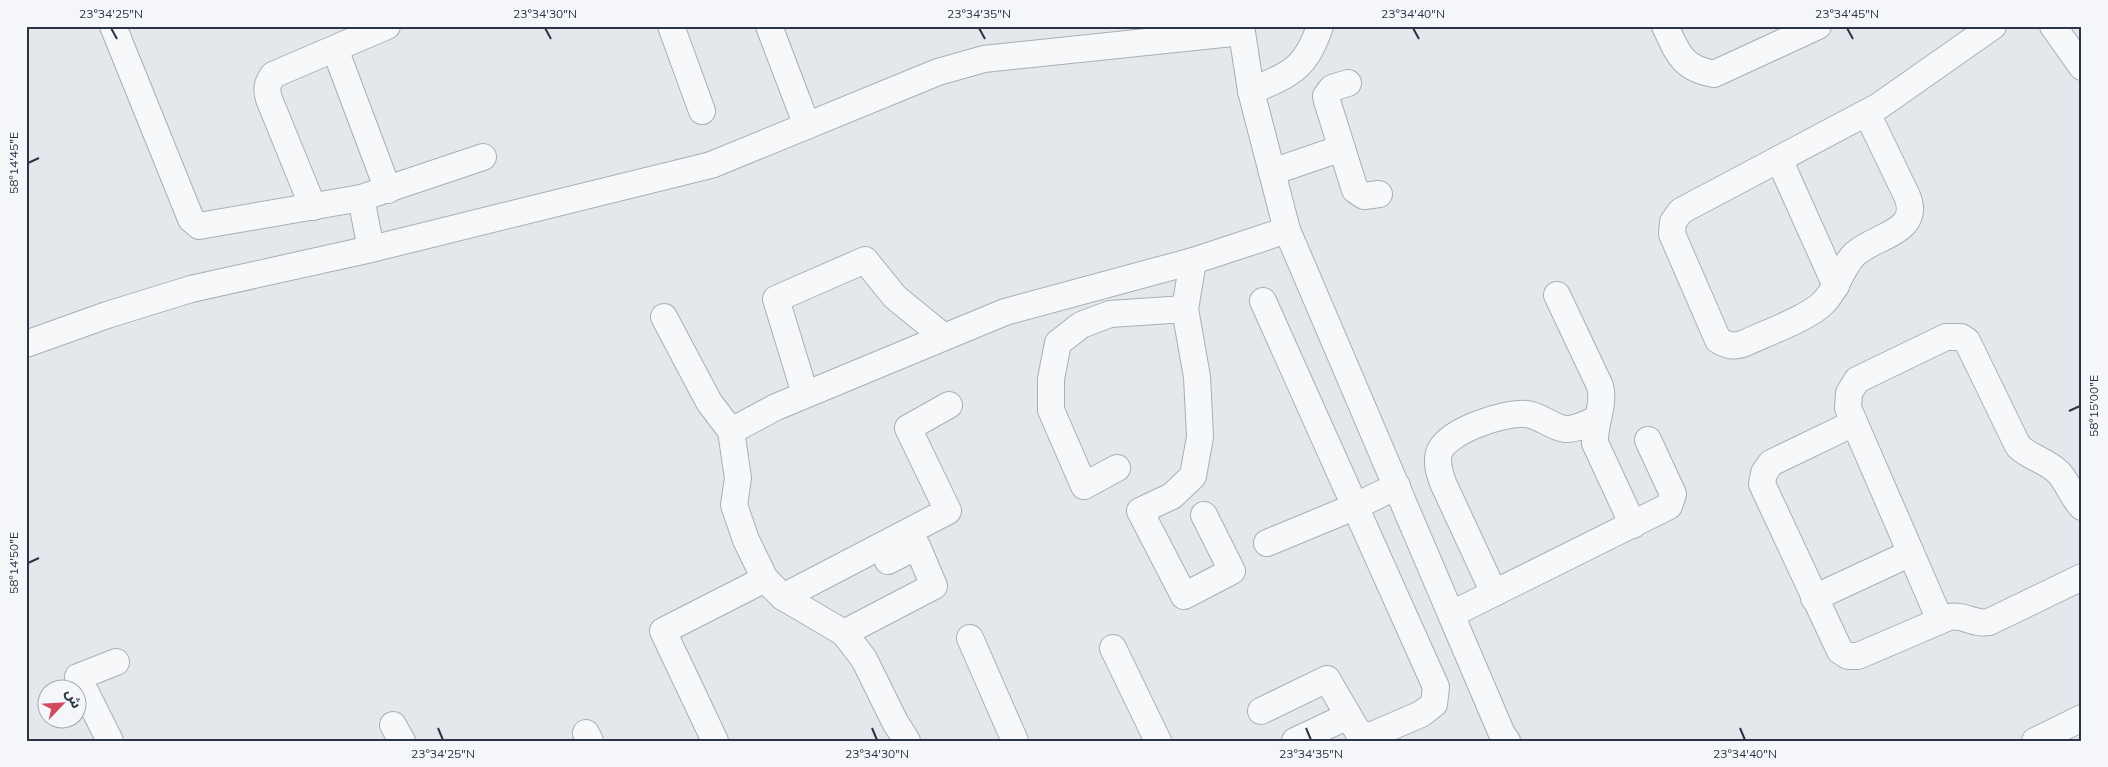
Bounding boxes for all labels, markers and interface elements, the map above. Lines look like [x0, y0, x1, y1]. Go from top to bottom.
text: 23°34'25"N [79, 6, 143, 21]
text: 23°34'30"N [513, 6, 577, 21]
text: 23°34'35"N [947, 6, 1011, 21]
text: 23°34'40"N [1381, 6, 1445, 21]
text: 23°34'45"N [1815, 6, 1879, 21]
text: 58°14'45"E [6, 132, 21, 194]
text: 58°15'00"E [2086, 375, 2101, 437]
text: 58°14'50"E [6, 532, 21, 594]
north arrow [38, 680, 88, 730]
text: ش [62, 686, 86, 711]
text: 23°34'25"N [411, 746, 475, 761]
text: 23°34'30"N [845, 746, 909, 761]
text: 23°34'35"N [1279, 746, 1343, 761]
text: 23°34'40"N [1713, 746, 1777, 761]

